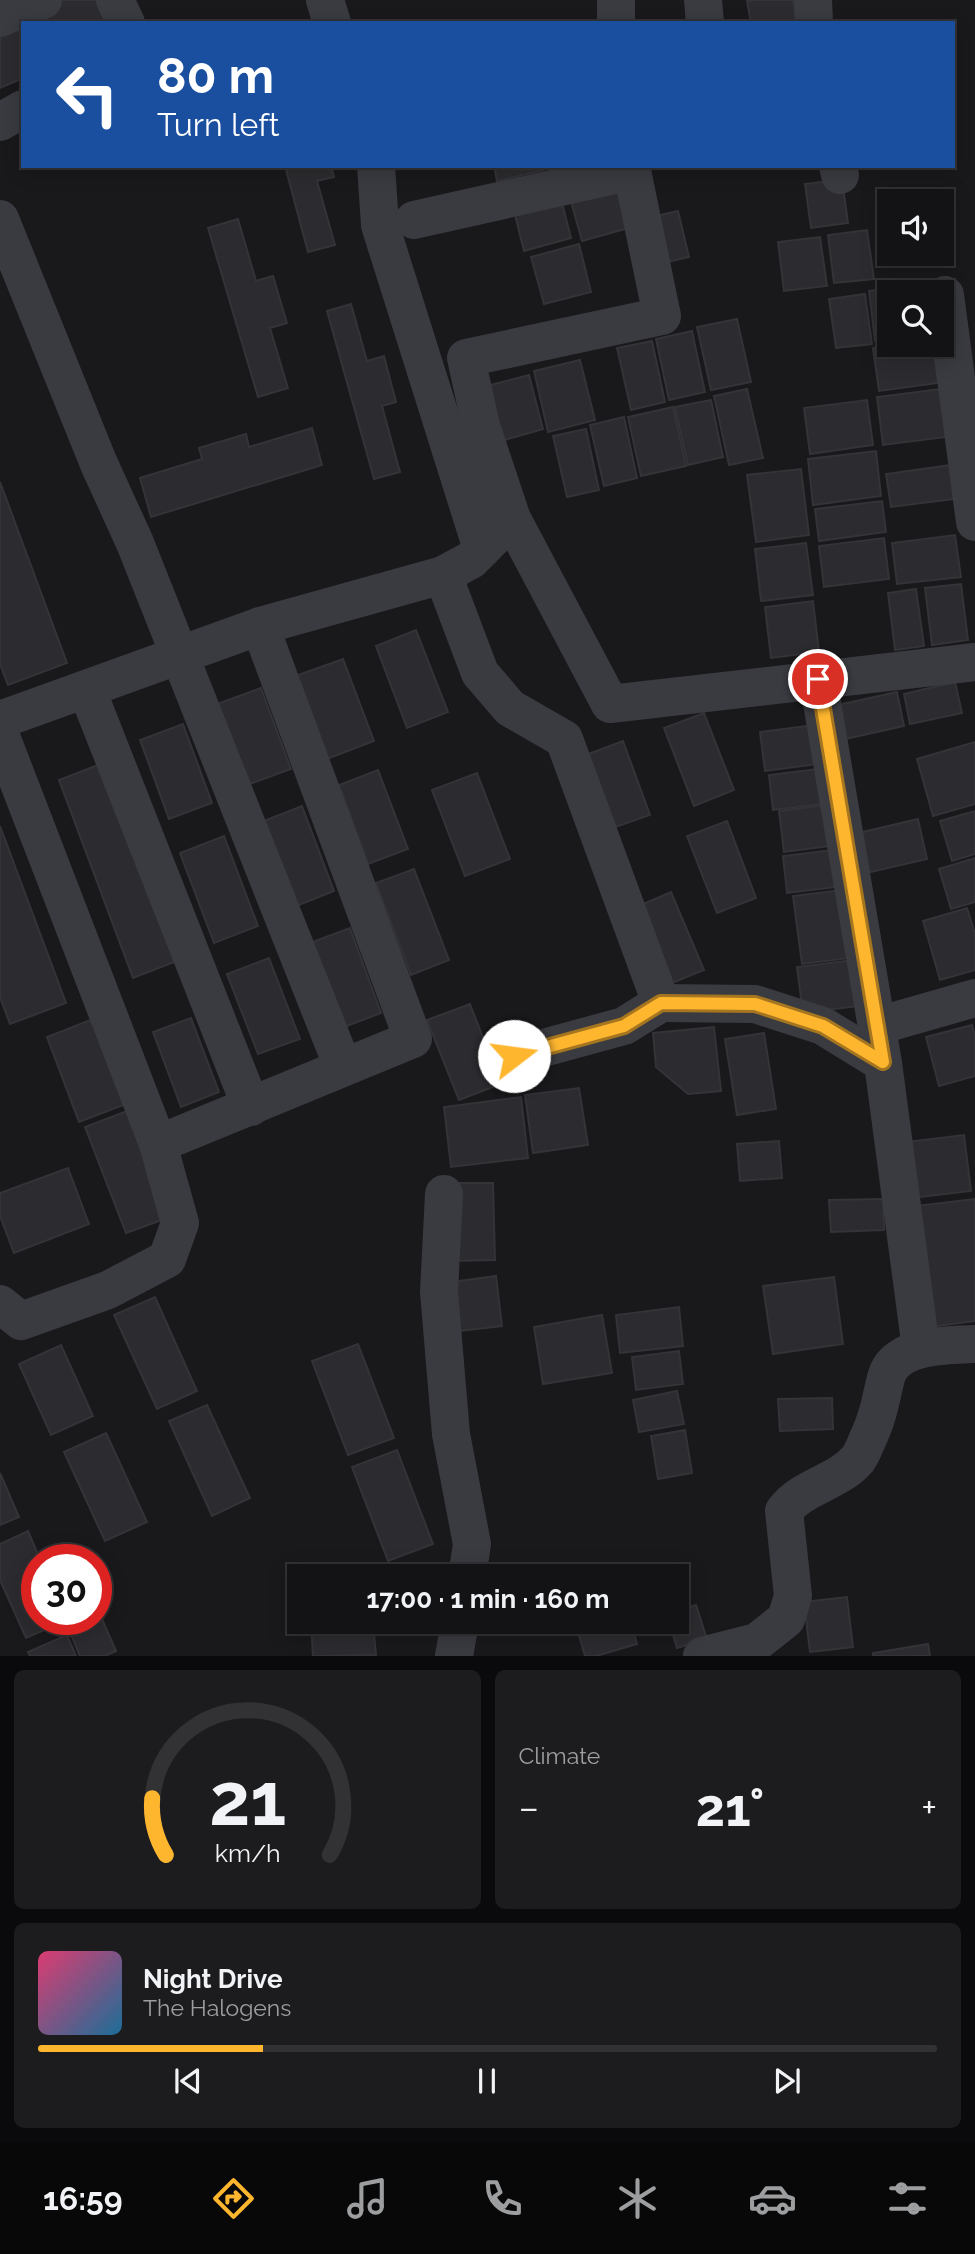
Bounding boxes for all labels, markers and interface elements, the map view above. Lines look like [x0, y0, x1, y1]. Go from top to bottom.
text: 80 m [157, 47, 274, 104]
icon: left [42, 49, 133, 140]
text: Turn left [157, 106, 279, 143]
map controls [877, 189, 954, 357]
button: sound [877, 189, 954, 266]
button: search [877, 280, 954, 357]
pin [788, 649, 848, 709]
icon: arrive [799, 660, 837, 698]
position arrow [477, 1019, 551, 1093]
speed limit sign: 30 [21, 1544, 112, 1635]
text: 17:00 · 1 min · 160 m [366, 1584, 610, 1614]
text: Climate [519, 1742, 600, 1769]
text: 21 [209, 1758, 286, 1843]
text: 21° [696, 1777, 764, 1838]
text: − [519, 1785, 539, 1830]
text: + [921, 1785, 937, 1830]
text: km/h [214, 1838, 280, 1868]
text: Night Drive [143, 1964, 282, 1994]
text: The Halogens [143, 1994, 291, 2021]
icon: previous [169, 2062, 207, 2100]
icon: pause [468, 2062, 506, 2100]
icon: next [768, 2062, 806, 2100]
icon: directions [209, 2174, 258, 2223]
icon: music [343, 2174, 392, 2223]
icon: phone [478, 2174, 527, 2223]
icon: climate [613, 2174, 662, 2223]
icon: car [748, 2174, 797, 2223]
icon: filters [883, 2174, 932, 2223]
text: 16:59 [43, 2180, 123, 2217]

